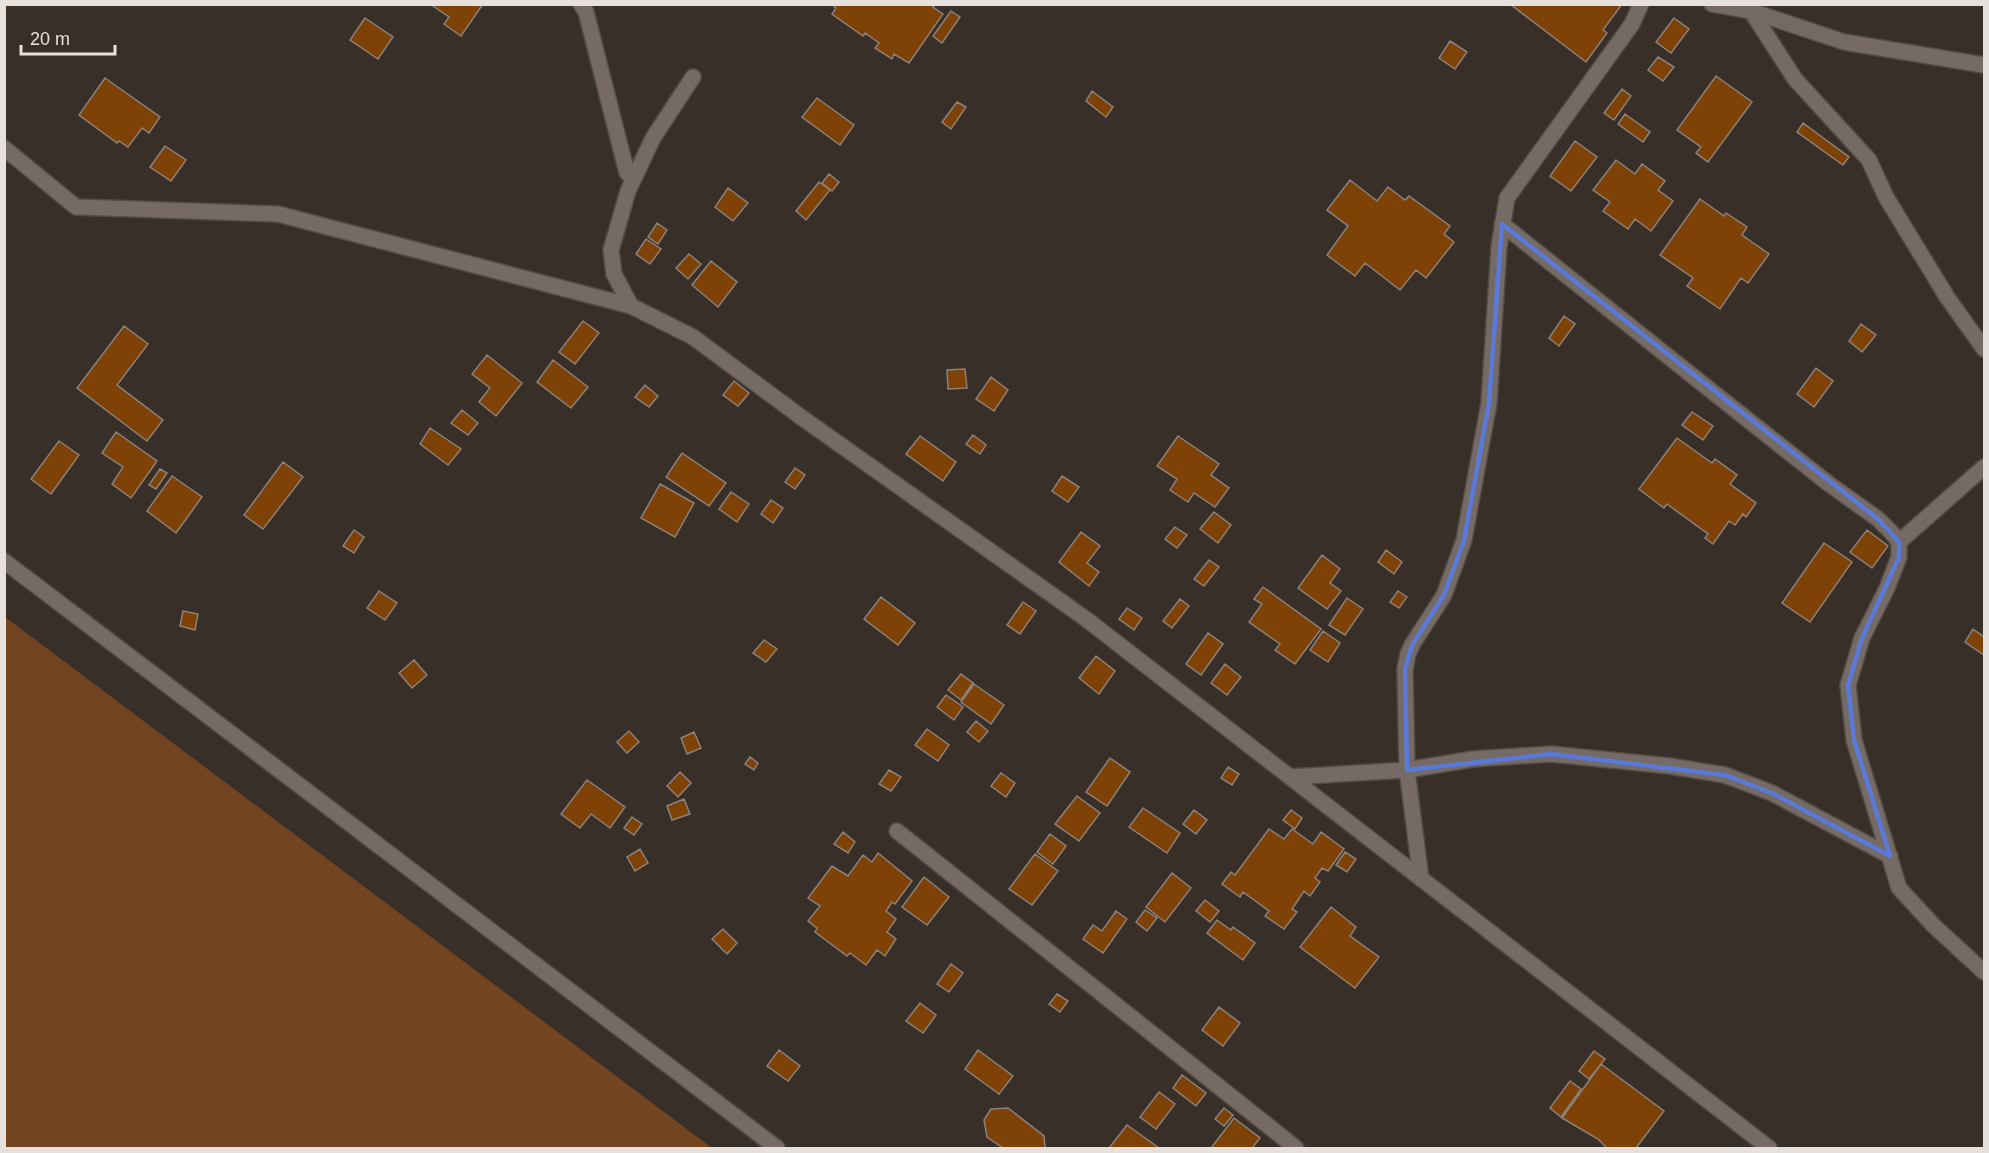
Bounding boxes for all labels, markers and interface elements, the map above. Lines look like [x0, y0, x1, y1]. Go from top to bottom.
scale bar [21, 18, 116, 56]
text: 20 m [30, 29, 70, 49]

